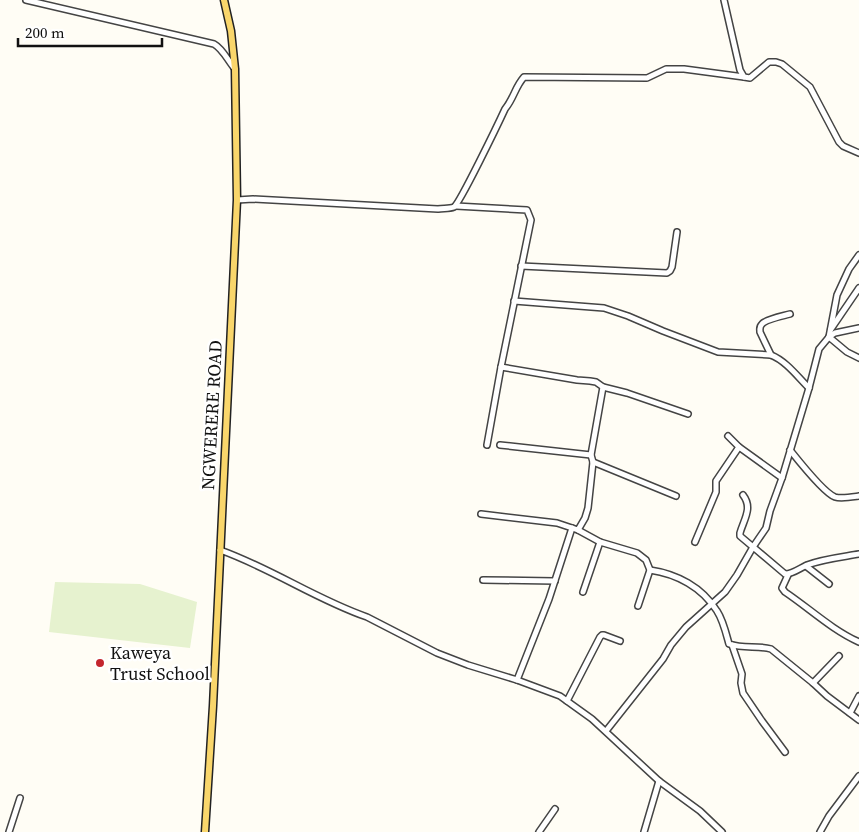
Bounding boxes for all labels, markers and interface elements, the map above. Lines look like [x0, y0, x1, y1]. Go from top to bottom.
scale bar [18, 15, 161, 47]
text: 200 m [25, 22, 65, 43]
street label: NGWERERE ROAD [195, 339, 228, 490]
place label: Kaweya Trust School [110, 640, 210, 686]
marker: Kaweya Trust School [94, 657, 106, 669]

